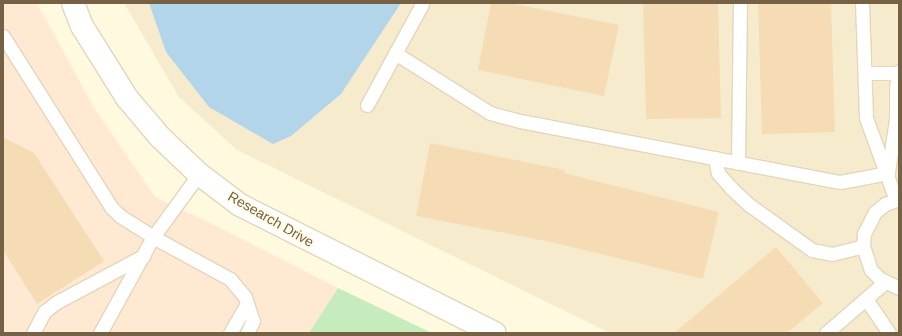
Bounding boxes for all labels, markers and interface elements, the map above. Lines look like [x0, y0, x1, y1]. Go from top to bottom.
street label: Research Drive [225, 188, 317, 250]

